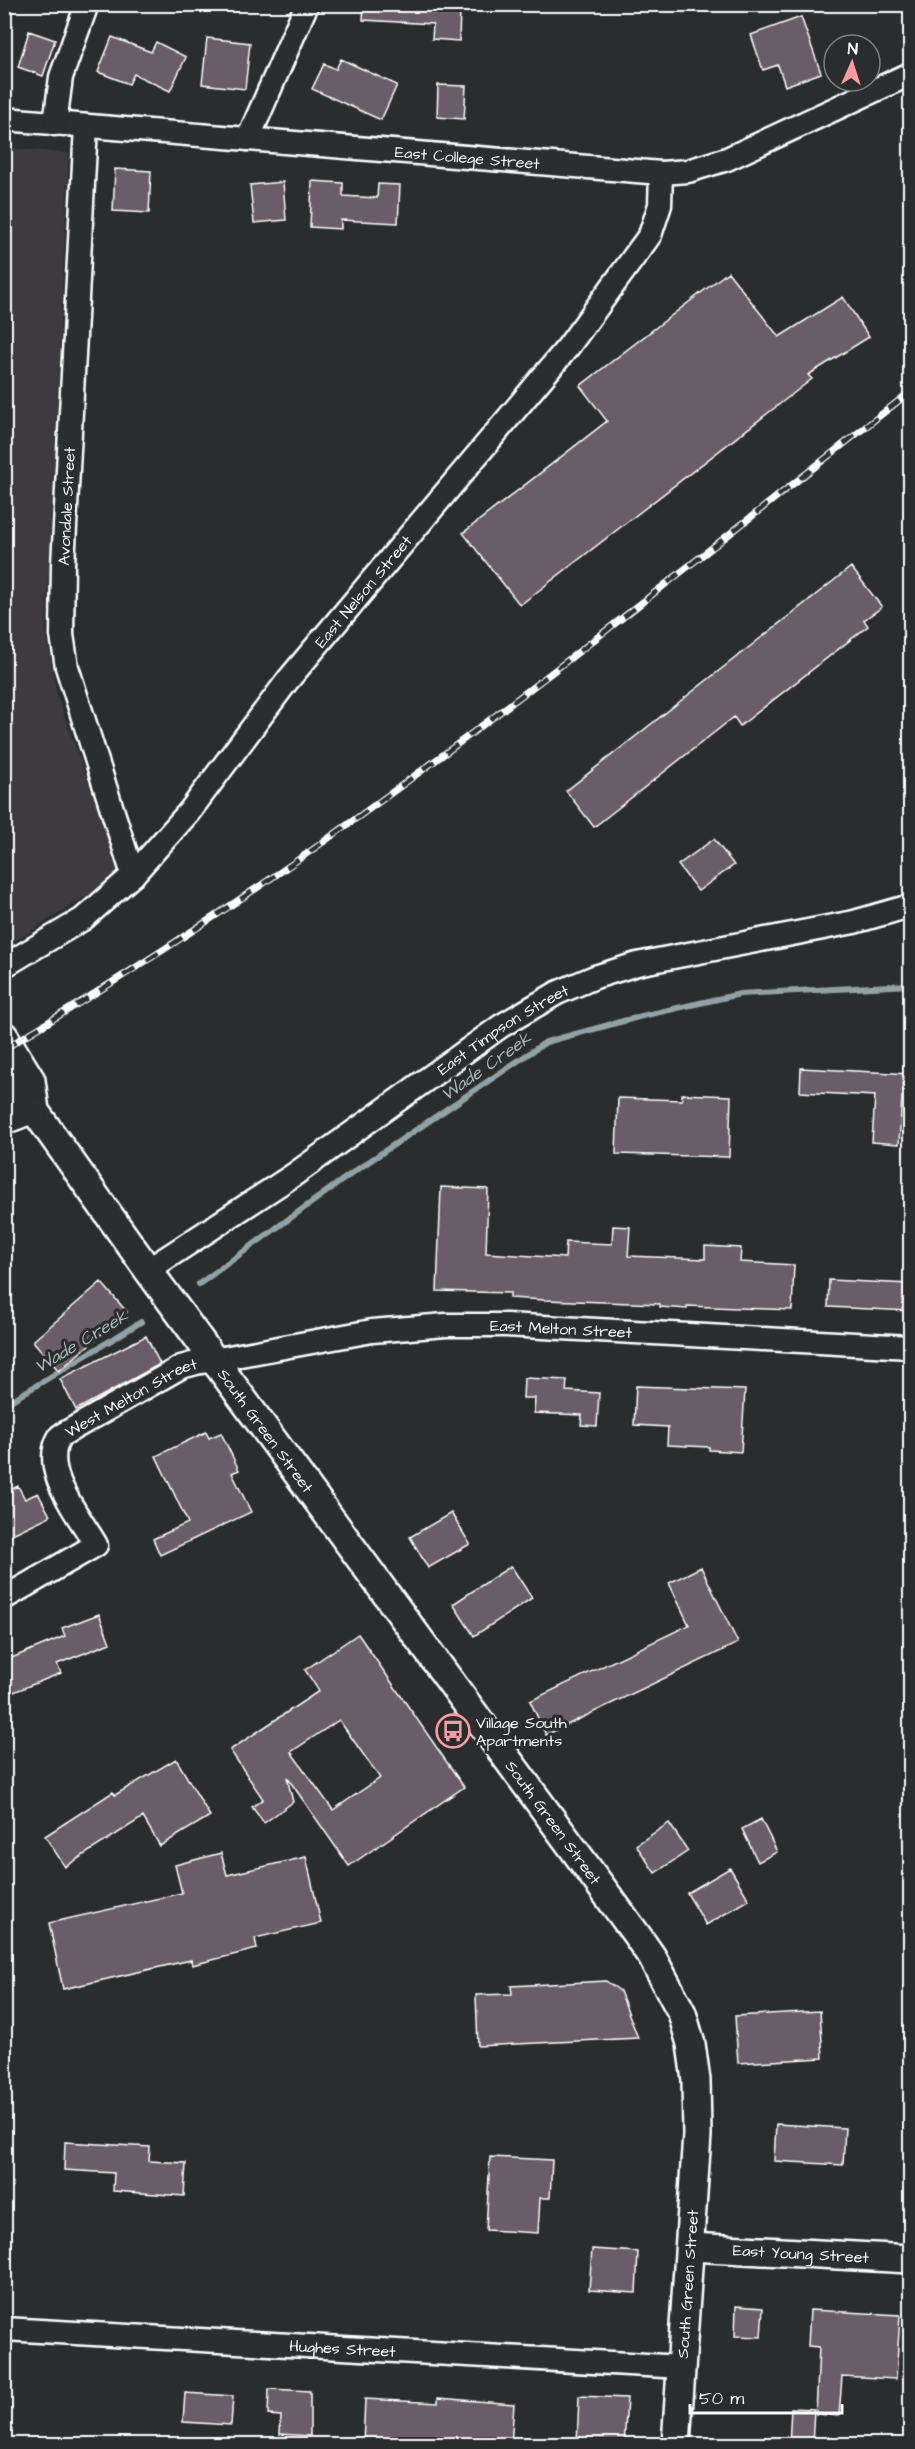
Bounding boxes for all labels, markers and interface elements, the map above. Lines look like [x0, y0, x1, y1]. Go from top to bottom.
north arrow [822, 33, 882, 93]
text: N [847, 38, 858, 60]
street label: East College Street [394, 141, 541, 175]
street label: Avondale Street [53, 446, 81, 566]
street label: East Nelson Street [310, 530, 418, 653]
street label: East Timpson Street [433, 979, 573, 1081]
water label: Wade Creek [436, 1025, 537, 1107]
water label: Wade Creek [30, 1303, 134, 1379]
street label: East Melton Street [490, 1315, 633, 1344]
street label: West Melton Street [61, 1353, 200, 1443]
street label: South Green Street [212, 1364, 318, 1498]
place label: Village South Apartments [476, 1712, 567, 1752]
bus stop icon: Village South Apartments [435, 1713, 471, 1749]
street label: South Green Street [500, 1756, 606, 1890]
street label: South Green Street [672, 2208, 704, 2359]
street label: East Young Street [732, 2239, 870, 2269]
street label: Hughes Street [289, 2335, 397, 2363]
scale bar [690, 2377, 842, 2415]
text: 50 m [699, 2386, 744, 2411]

